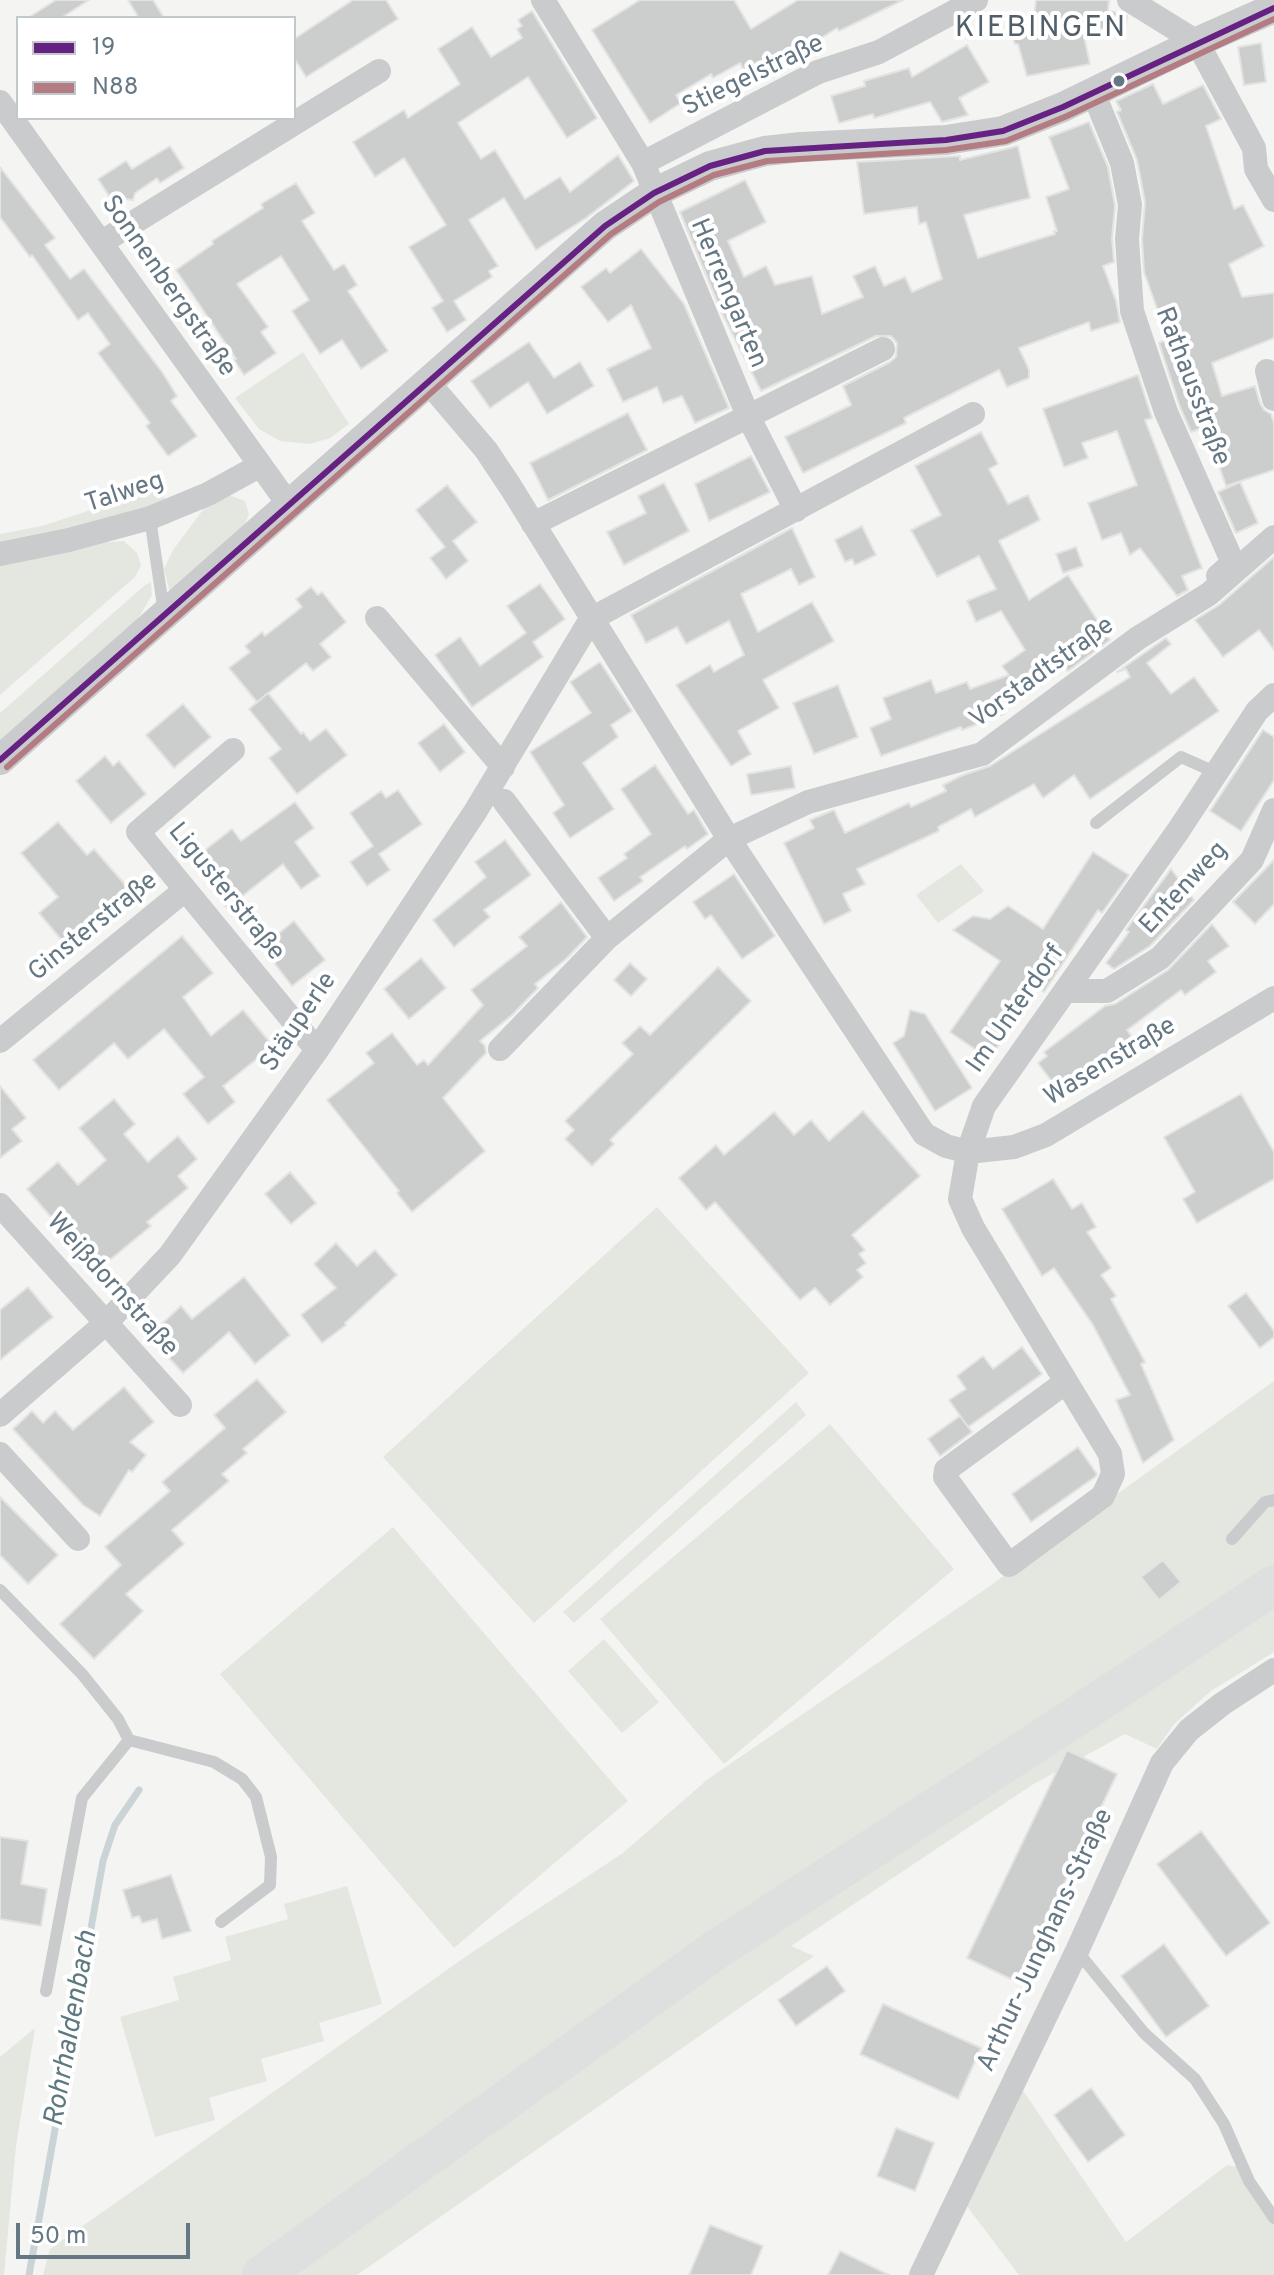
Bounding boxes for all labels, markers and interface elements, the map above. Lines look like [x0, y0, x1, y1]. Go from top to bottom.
district label: KIEBINGEN [955, 12, 1127, 48]
legend [16, 16, 296, 120]
street label: Stiegelstraße [678, 29, 830, 125]
text: 19 [92, 33, 115, 63]
text: N88 [92, 73, 138, 103]
unlabelled marker [1111, 73, 1127, 89]
street label: Sonnenbergstraße [93, 190, 241, 384]
street label: Herrengarten [682, 215, 772, 373]
street label: Rathausstraße [1146, 303, 1236, 471]
street label: Talweg [81, 467, 169, 521]
street label: Vorstadtstraße [965, 611, 1121, 737]
street label: Ligusterstraße [160, 818, 290, 968]
street label: Entenweg [1134, 836, 1236, 942]
street label: Ginsterstraße [23, 866, 165, 990]
street label: Im Unterdorf [962, 940, 1072, 1080]
street label: Stäuperle [255, 967, 345, 1079]
street label: Wasenstraße [1040, 1012, 1182, 1114]
street label: Weißdornstraße [38, 1208, 184, 1364]
street label: Arthur-Junghans-Straße [972, 1805, 1122, 2077]
water label: Rohrhaldenbach [39, 1929, 107, 2129]
scale bar [20, 2207, 194, 2257]
text: 50 m [30, 2222, 86, 2252]

